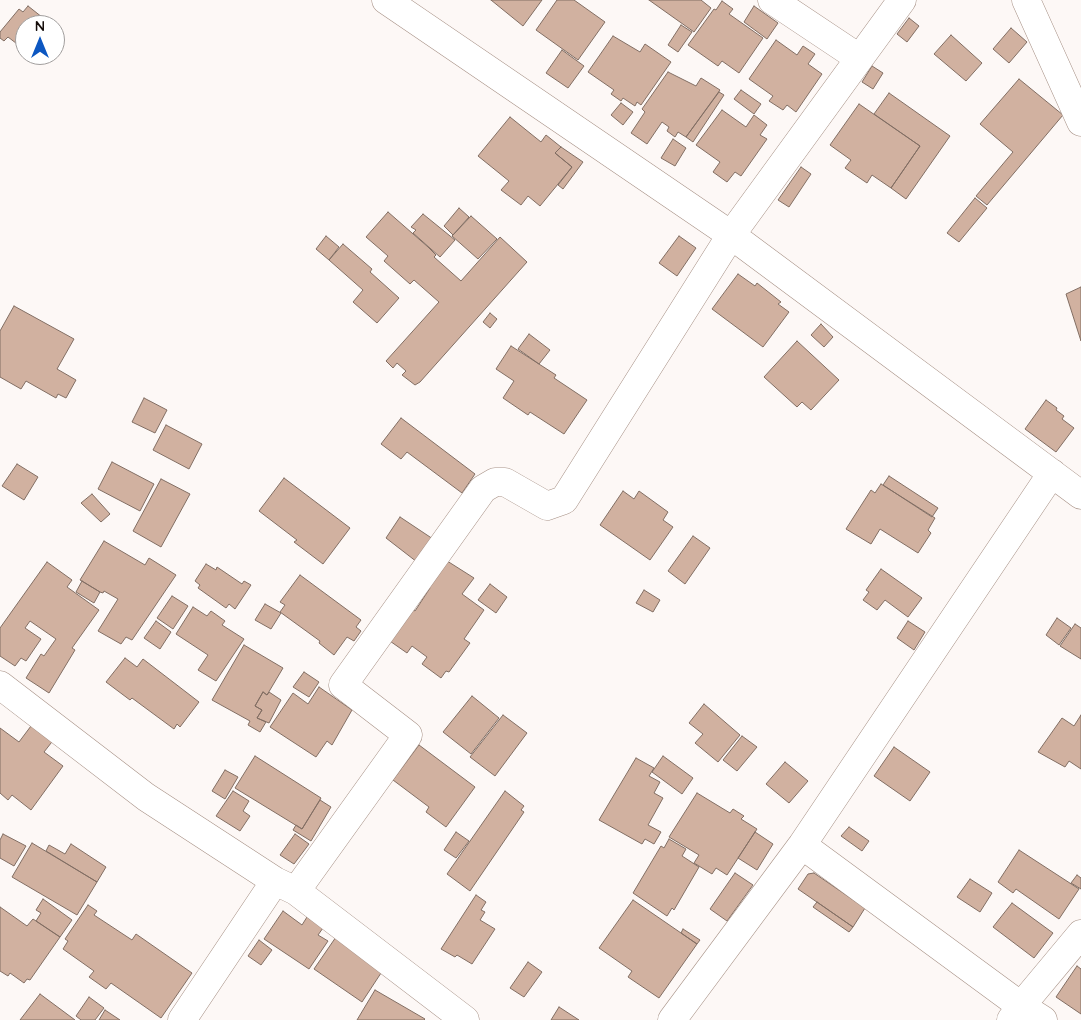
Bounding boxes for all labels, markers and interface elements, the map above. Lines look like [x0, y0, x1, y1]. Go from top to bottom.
north arrow [15, 15, 65, 65]
text: N [35, 17, 45, 35]

